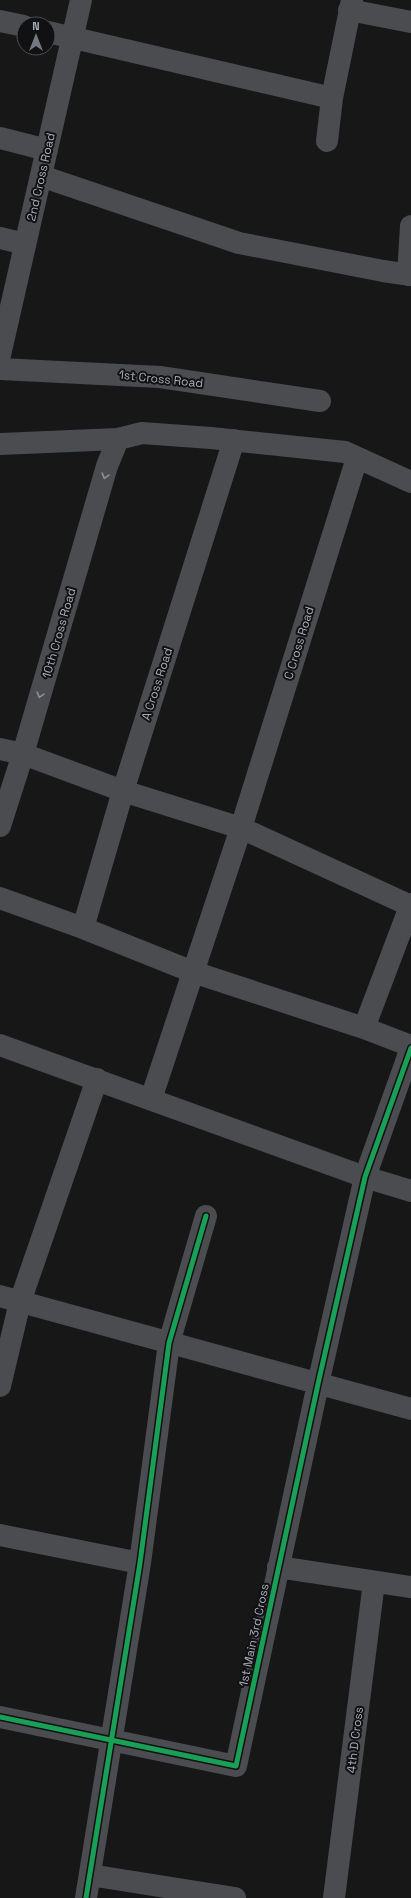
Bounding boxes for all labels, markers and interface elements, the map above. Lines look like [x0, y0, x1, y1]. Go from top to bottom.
north arrow [16, 16, 56, 56]
text: N [32, 19, 40, 33]
street label: 2nd Cross Road [23, 131, 59, 223]
street label: 1st Cross Road [118, 367, 204, 391]
one-way arrow [101, 472, 110, 479]
street label: 10th Cross Road [38, 586, 80, 680]
street label: C Cross Road [280, 605, 318, 681]
street label: A Cross Road [138, 646, 176, 722]
one-way arrow [37, 691, 45, 698]
street label: 1st Main 3rd Cross [235, 1582, 273, 1688]
street label: 4th D Cross [343, 1706, 367, 1774]

